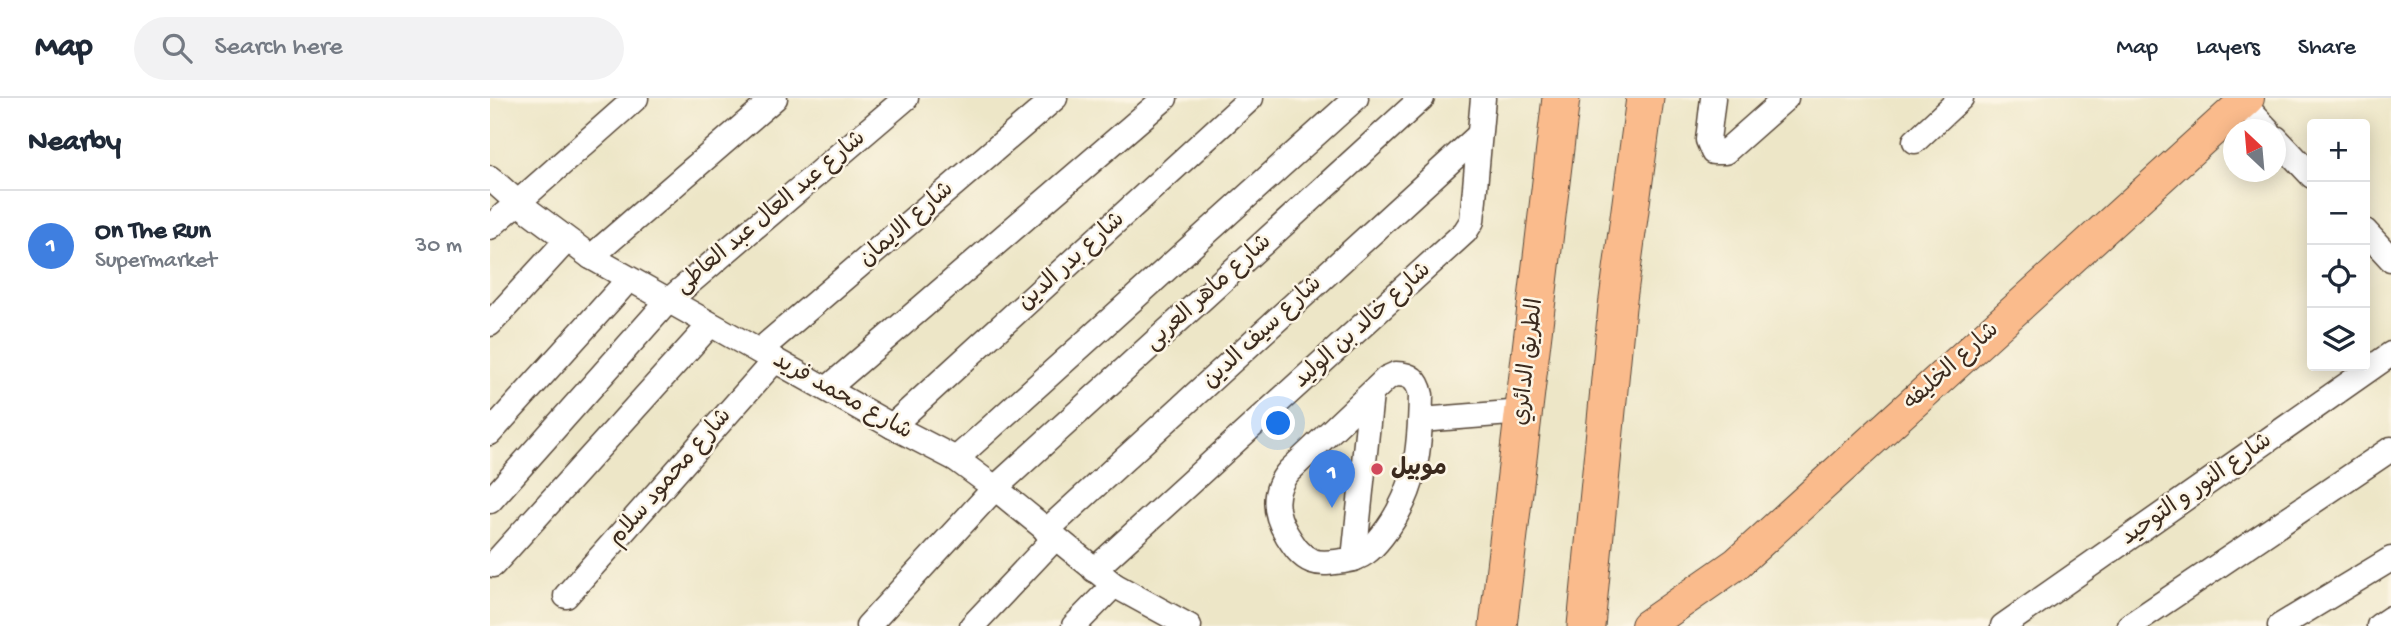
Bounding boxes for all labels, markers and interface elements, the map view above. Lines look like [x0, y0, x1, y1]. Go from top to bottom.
search box [134, 17, 624, 80]
text: Map [35, 29, 92, 67]
icon: search [158, 29, 196, 67]
text: Search here [214, 33, 343, 64]
text: Map [2116, 34, 2158, 63]
text: Layers [2196, 34, 2260, 63]
text: Share [2298, 34, 2356, 63]
north arrow [2223, 119, 2286, 182]
map controls [2307, 119, 2370, 371]
button: + [2307, 119, 2370, 182]
street label: شارع عبد العال عبد العاطى [670, 125, 872, 301]
text: Nearby [28, 126, 121, 161]
street label: شارع الايمان [854, 177, 960, 273]
button: − [2307, 182, 2370, 245]
street label: شارع بدر الدين [1013, 207, 1131, 317]
text: On The Run [95, 217, 211, 248]
street label: شارع ماهر العربى [1140, 229, 1278, 357]
text: 1 [46, 233, 56, 260]
text: 30 m [415, 233, 462, 260]
button: locate [2307, 245, 2370, 308]
text: Supermarket [95, 248, 217, 275]
street label: شارع خالد بن الوليد [1289, 257, 1437, 395]
street label: شارع سيف الدين [1198, 271, 1328, 395]
street label: الطريق الدائري [1508, 297, 1550, 427]
button: layers [2307, 308, 2370, 371]
street label: شارع الخليفه [1899, 317, 2005, 417]
street label: شارع محمد فريد [768, 348, 916, 446]
street label: شارع محمود سلام [604, 404, 739, 553]
your location [1261, 406, 1295, 440]
street label: شارع النور و التوحيد [2116, 428, 2278, 552]
pin: 1 [1309, 450, 1355, 508]
place label: موبيل [1391, 456, 1447, 483]
marker: موبيل [1369, 461, 1385, 477]

